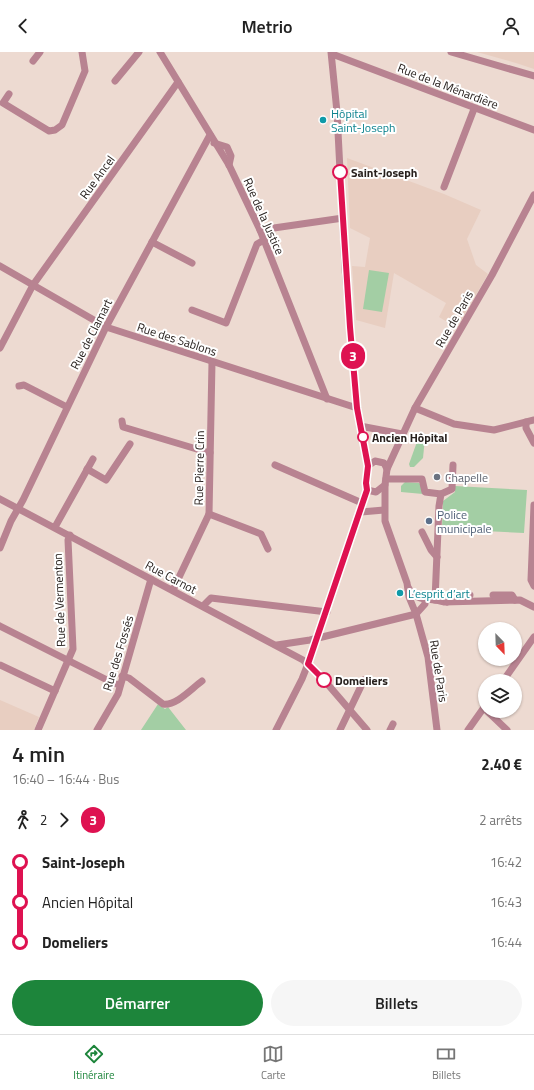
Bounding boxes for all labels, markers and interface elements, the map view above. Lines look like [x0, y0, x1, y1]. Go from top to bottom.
text: Metrio [241, 13, 293, 40]
icon: back [12, 15, 34, 37]
icon: person [500, 15, 522, 37]
street label: Rue de la Ménardière [395, 58, 501, 114]
place label: Hôpital Saint-Joseph [331, 104, 396, 137]
marker: Hôpital Saint-Joseph [318, 115, 328, 125]
street label: Rue Ancel [75, 151, 119, 203]
place label: Saint-Joseph [351, 163, 417, 182]
marker: Saint-Joseph [332, 164, 348, 180]
street label: Rue de la Justice [239, 175, 289, 257]
street label: Rue de Paris [430, 287, 478, 351]
street label: Rue de Clamart [65, 295, 117, 373]
street label: Rue des Sablons [135, 317, 220, 361]
line badge: 3 [340, 343, 366, 369]
text: 3 [349, 345, 357, 366]
place label: Ancien Hôpital [372, 428, 448, 447]
street label: Rue Pierre Crin [189, 430, 209, 506]
marker: Ancien Hôpital [357, 431, 369, 443]
place label: Chapelle [445, 468, 488, 487]
marker: Chapelle [432, 472, 442, 482]
place label: Police municipale [437, 505, 492, 538]
marker: Police municipale [424, 516, 434, 526]
street label: Rue de Vermenton [48, 553, 70, 647]
street label: Rue Carnot [142, 555, 201, 599]
place label: L’esprit d’art [408, 584, 471, 603]
marker: L’esprit d’art [395, 588, 405, 598]
street label: Rue des Fossés [97, 612, 139, 693]
north arrow [478, 622, 522, 666]
map controls [478, 622, 522, 718]
street label: Rue de Paris [425, 638, 453, 704]
place label: Domeliers [335, 671, 388, 690]
marker: Domeliers [316, 672, 332, 688]
button: layers [478, 674, 522, 718]
text: 4 min [12, 737, 65, 771]
text: 2.40 € [481, 753, 522, 776]
text: 16:40 – 16:44 · Bus [12, 769, 119, 789]
icon: walk [12, 809, 34, 831]
icon: forward [53, 809, 75, 831]
text: 3 [89, 809, 97, 830]
text: 2 [40, 810, 47, 830]
text: 2 arrêts [479, 810, 522, 830]
text: Saint-Joseph [42, 851, 125, 874]
text: 16:42 [490, 852, 522, 872]
text: Ancien Hôpital [42, 891, 133, 914]
text: 16:43 [490, 892, 522, 912]
text: Domeliers [42, 931, 108, 954]
text: 16:44 [490, 932, 522, 952]
button: Démarrer [12, 980, 263, 1026]
button: Billets [271, 980, 522, 1026]
tab: Itinéraire [73, 1043, 115, 1083]
tab: Carte [261, 1043, 286, 1083]
tab: Billets [432, 1043, 461, 1083]

